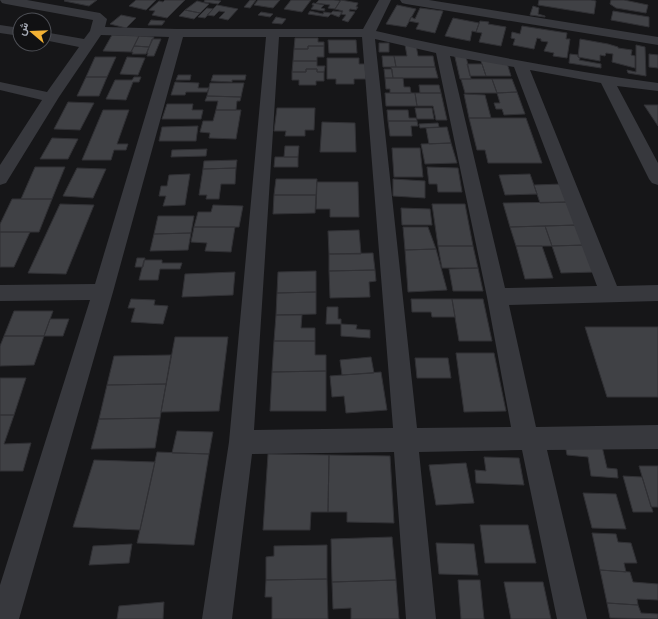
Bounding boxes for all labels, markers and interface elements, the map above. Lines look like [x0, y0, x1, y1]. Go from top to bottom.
north arrow [12, 12, 52, 52]
text: ش [14, 20, 31, 37]

